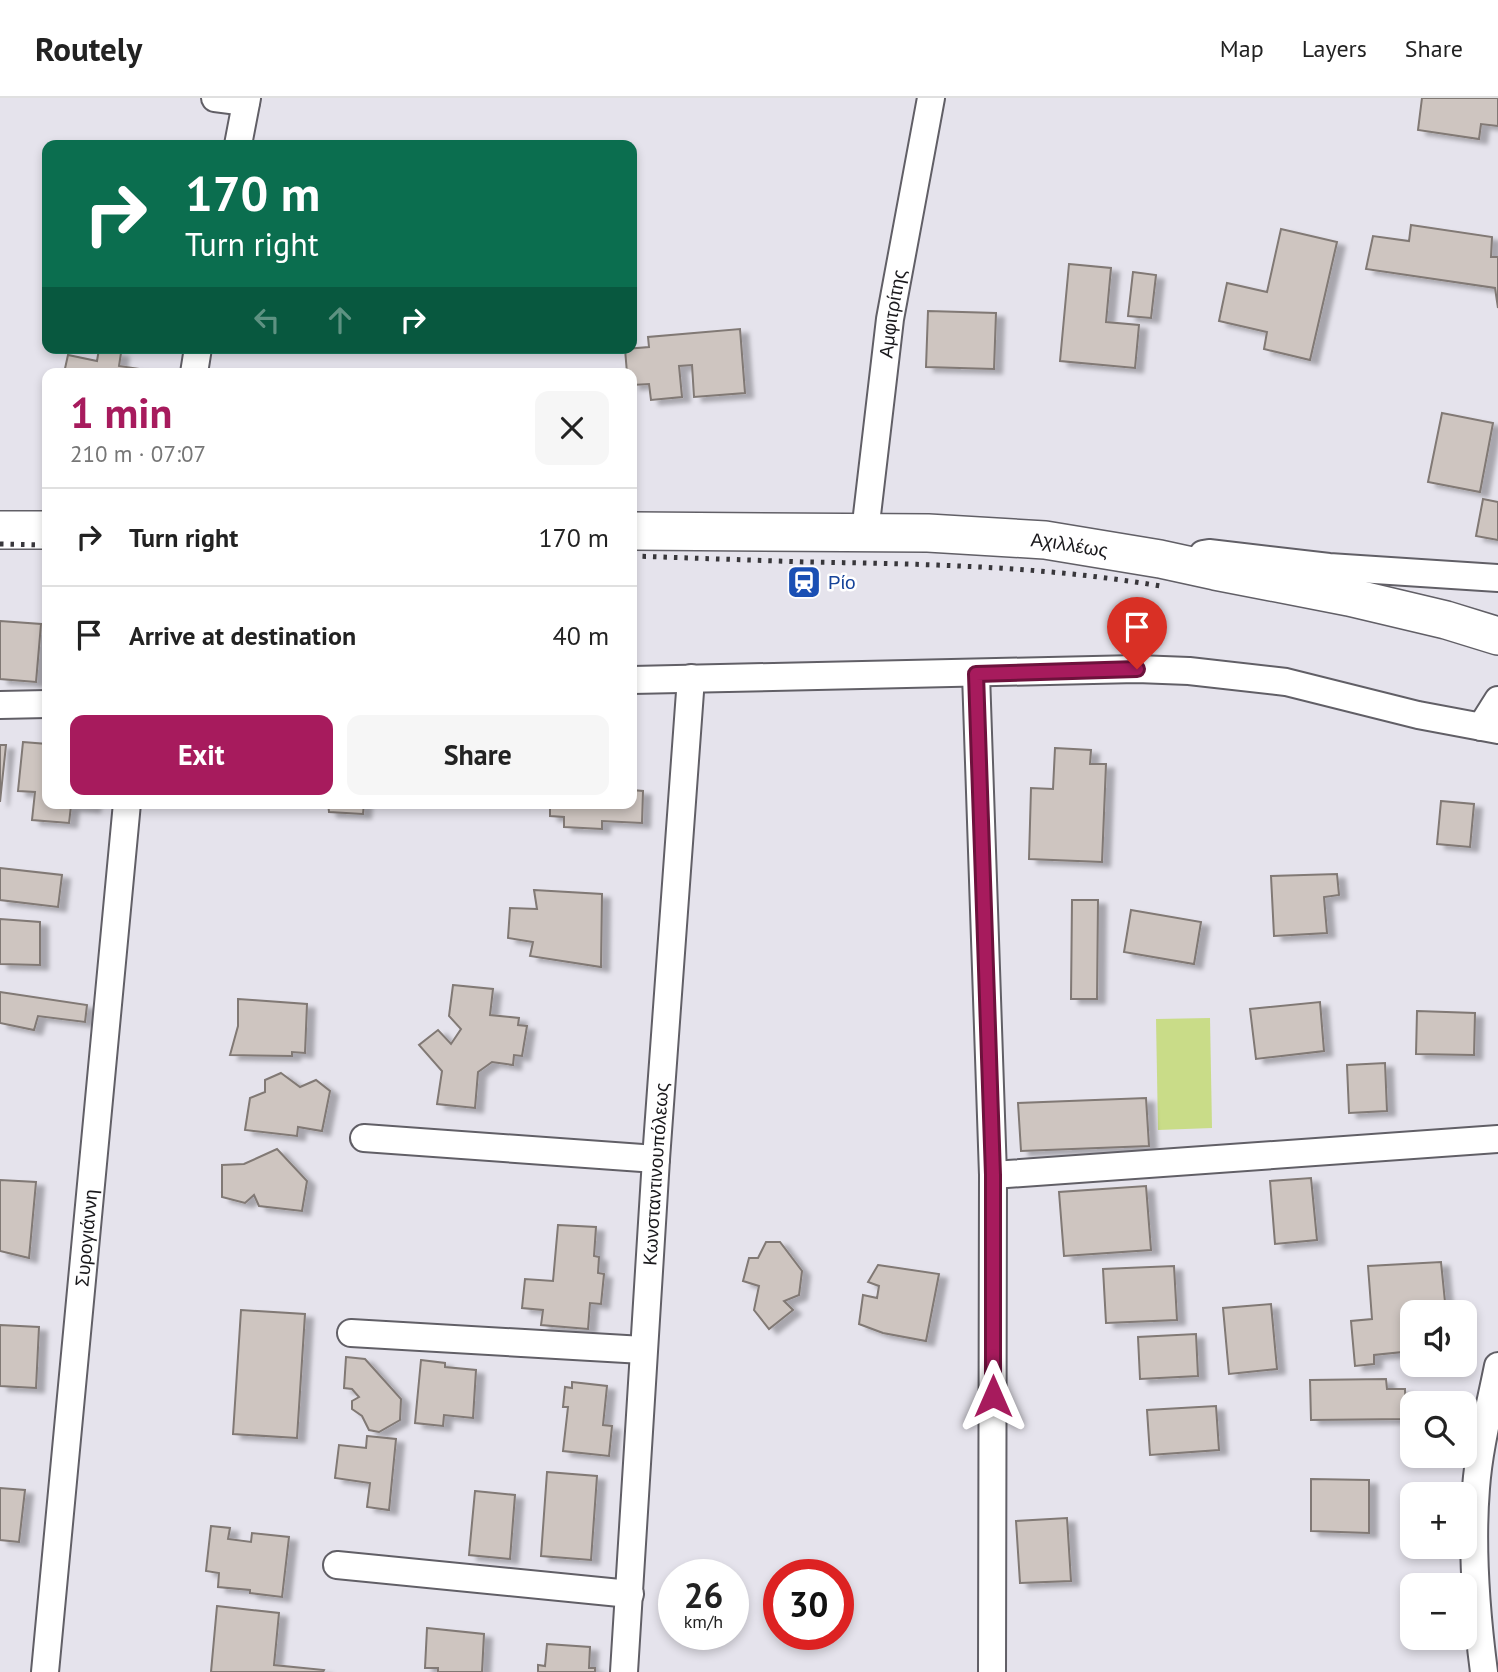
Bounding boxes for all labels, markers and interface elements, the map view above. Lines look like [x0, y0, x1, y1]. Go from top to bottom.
text: Routely [35, 27, 142, 70]
text: Map [1220, 33, 1264, 64]
text: Layers [1302, 33, 1367, 64]
text: Share [1405, 33, 1463, 64]
text: 170 m [185, 161, 320, 225]
icon: right [70, 168, 161, 259]
text: Turn right [185, 223, 319, 265]
street label: Αμφιτρίτης [874, 267, 911, 359]
icon: left [248, 301, 286, 339]
icon: ahead [321, 301, 359, 339]
icon: right [394, 301, 432, 339]
text: 1 min [70, 385, 172, 440]
button: close [535, 391, 609, 465]
text: 210 m · 07:07 [70, 439, 206, 468]
icon: right [70, 518, 108, 556]
text: Turn right [129, 521, 238, 554]
text: 170 m [538, 521, 609, 554]
street label: Αχιλλέως [1030, 527, 1110, 562]
station icon: Ρίο [785, 563, 823, 601]
place label: Ρίο [828, 570, 855, 594]
pin [1107, 597, 1167, 669]
icon: arrive [1118, 608, 1156, 646]
icon: arrive [70, 616, 108, 654]
text: Arrive at destination [129, 619, 356, 652]
text: 40 m [553, 619, 609, 652]
button: Exit [70, 715, 333, 795]
button: Share [347, 715, 609, 795]
street label: Κωνσταντινουπόλεως [637, 1082, 674, 1266]
street label: Συρογιάννη [69, 1188, 103, 1288]
map controls [1400, 1300, 1477, 1650]
button: sound [1400, 1300, 1477, 1377]
position arrow [956, 1359, 1030, 1433]
button: search [1400, 1391, 1477, 1468]
button: + [1400, 1482, 1477, 1559]
speed limit sign: 30 [763, 1559, 854, 1650]
text: 26 [684, 1572, 723, 1618]
button: − [1400, 1573, 1477, 1650]
text: km/h [684, 1610, 723, 1633]

